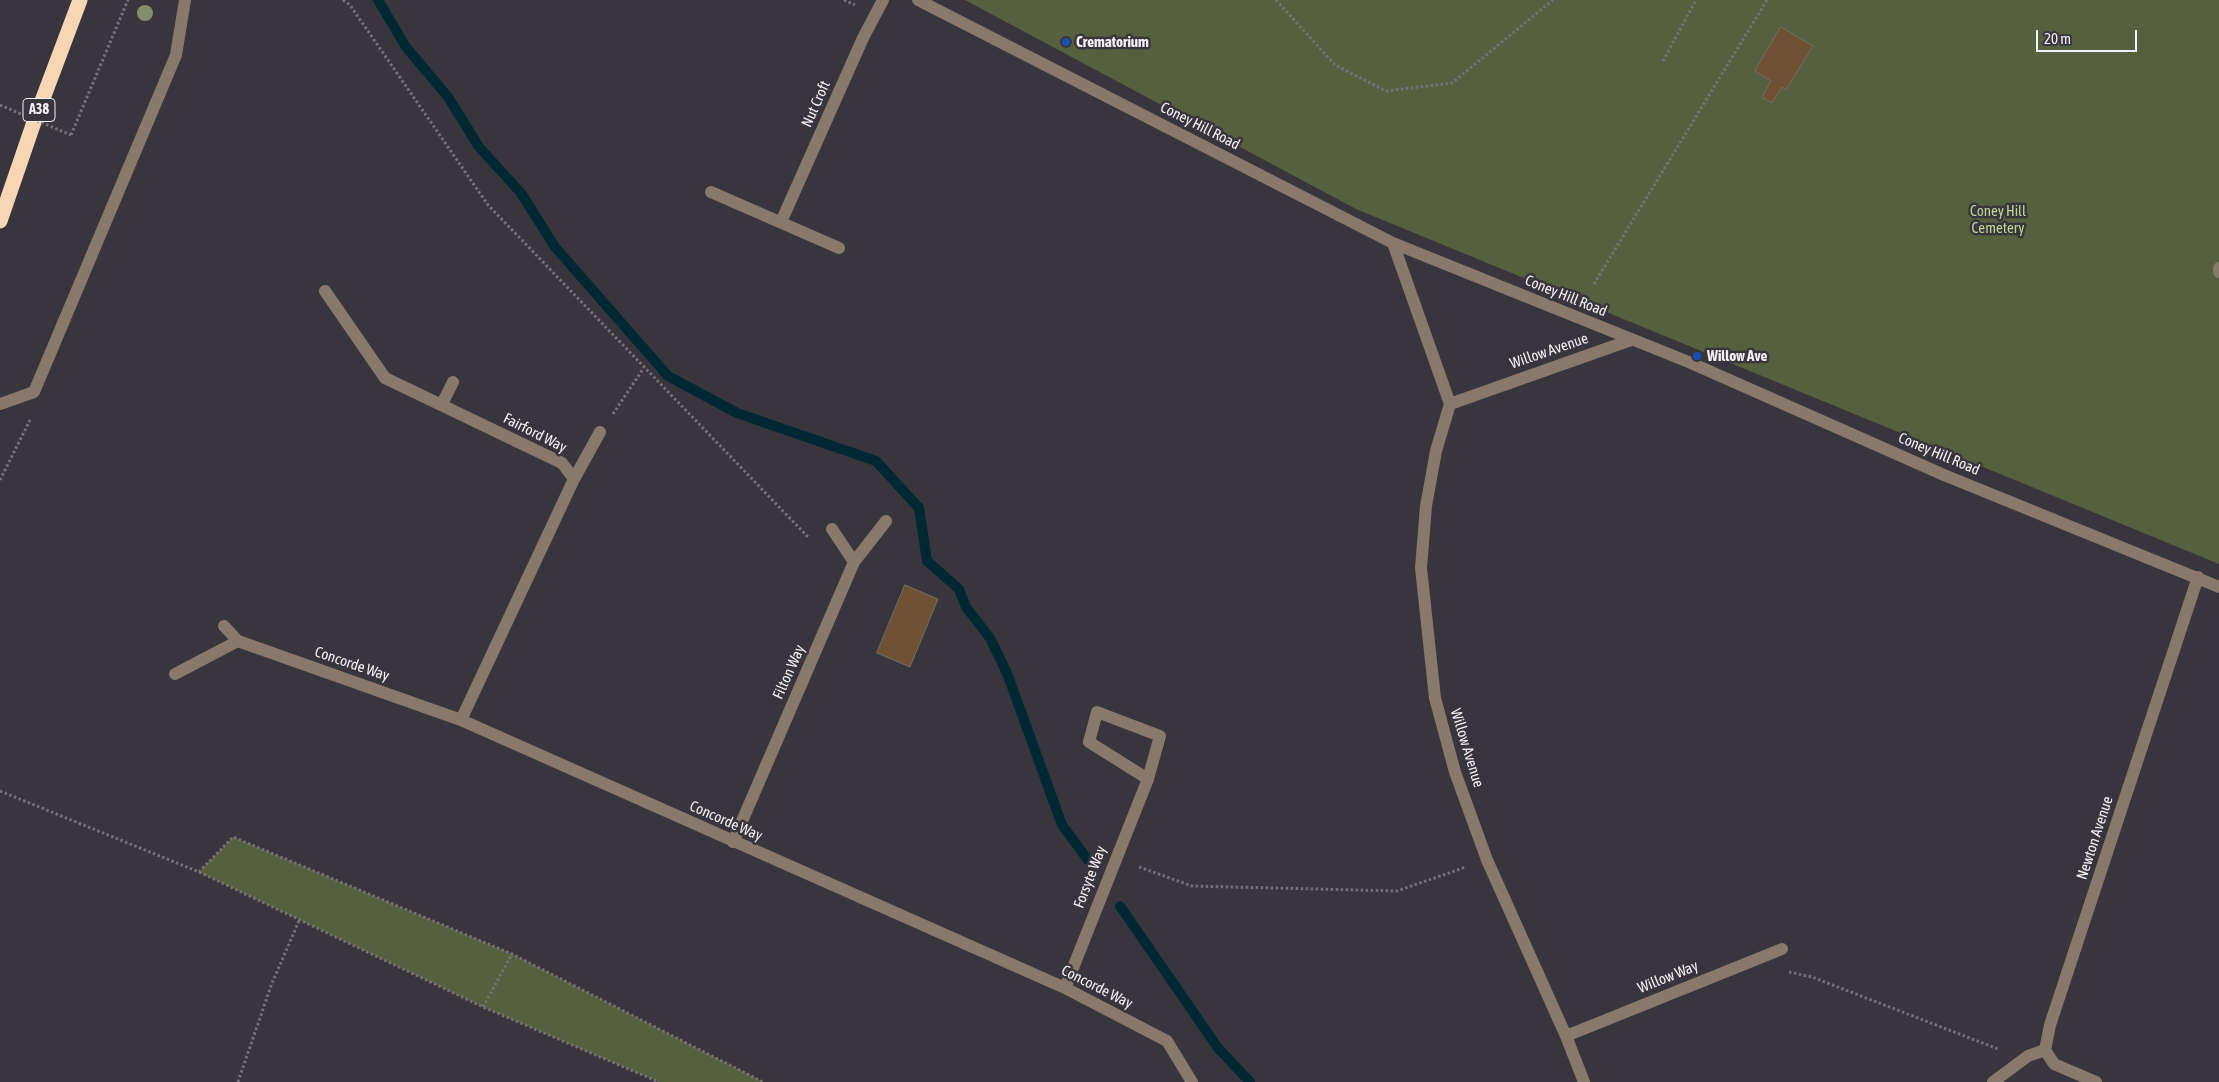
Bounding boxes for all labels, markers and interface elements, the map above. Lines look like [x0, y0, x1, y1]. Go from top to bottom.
scale bar [2039, 20, 2140, 52]
text: 20 m [2044, 30, 2071, 47]
place label: Crematorium [1076, 33, 1149, 51]
marker: Crematorium [1060, 36, 1072, 48]
street label: Nut Croft [798, 78, 834, 130]
road number: A38 [23, 98, 55, 122]
street label: Coney Hill Road [1157, 98, 1243, 154]
park label: Coney Hill Cemetery [1970, 202, 2026, 237]
street label: Coney Hill Road [1522, 271, 1610, 321]
street label: Willow Avenue [1508, 329, 1590, 373]
place label: Willow Ave [1707, 347, 1767, 365]
marker: Willow Ave [1691, 350, 1703, 362]
street label: Fairford Way [500, 409, 570, 457]
street label: Coney Hill Road [1896, 429, 1982, 479]
street label: Filton Way [769, 642, 809, 702]
street label: Concorde Way [312, 643, 392, 685]
street label: Willow Avenue [1446, 706, 1488, 790]
street label: Newton Avenue [2073, 794, 2117, 882]
street label: Concorde Way [687, 797, 765, 845]
street label: Forsyte Way [1070, 843, 1110, 911]
street label: Willow Way [1635, 957, 1701, 997]
street label: Concorde Way [1058, 961, 1136, 1013]

